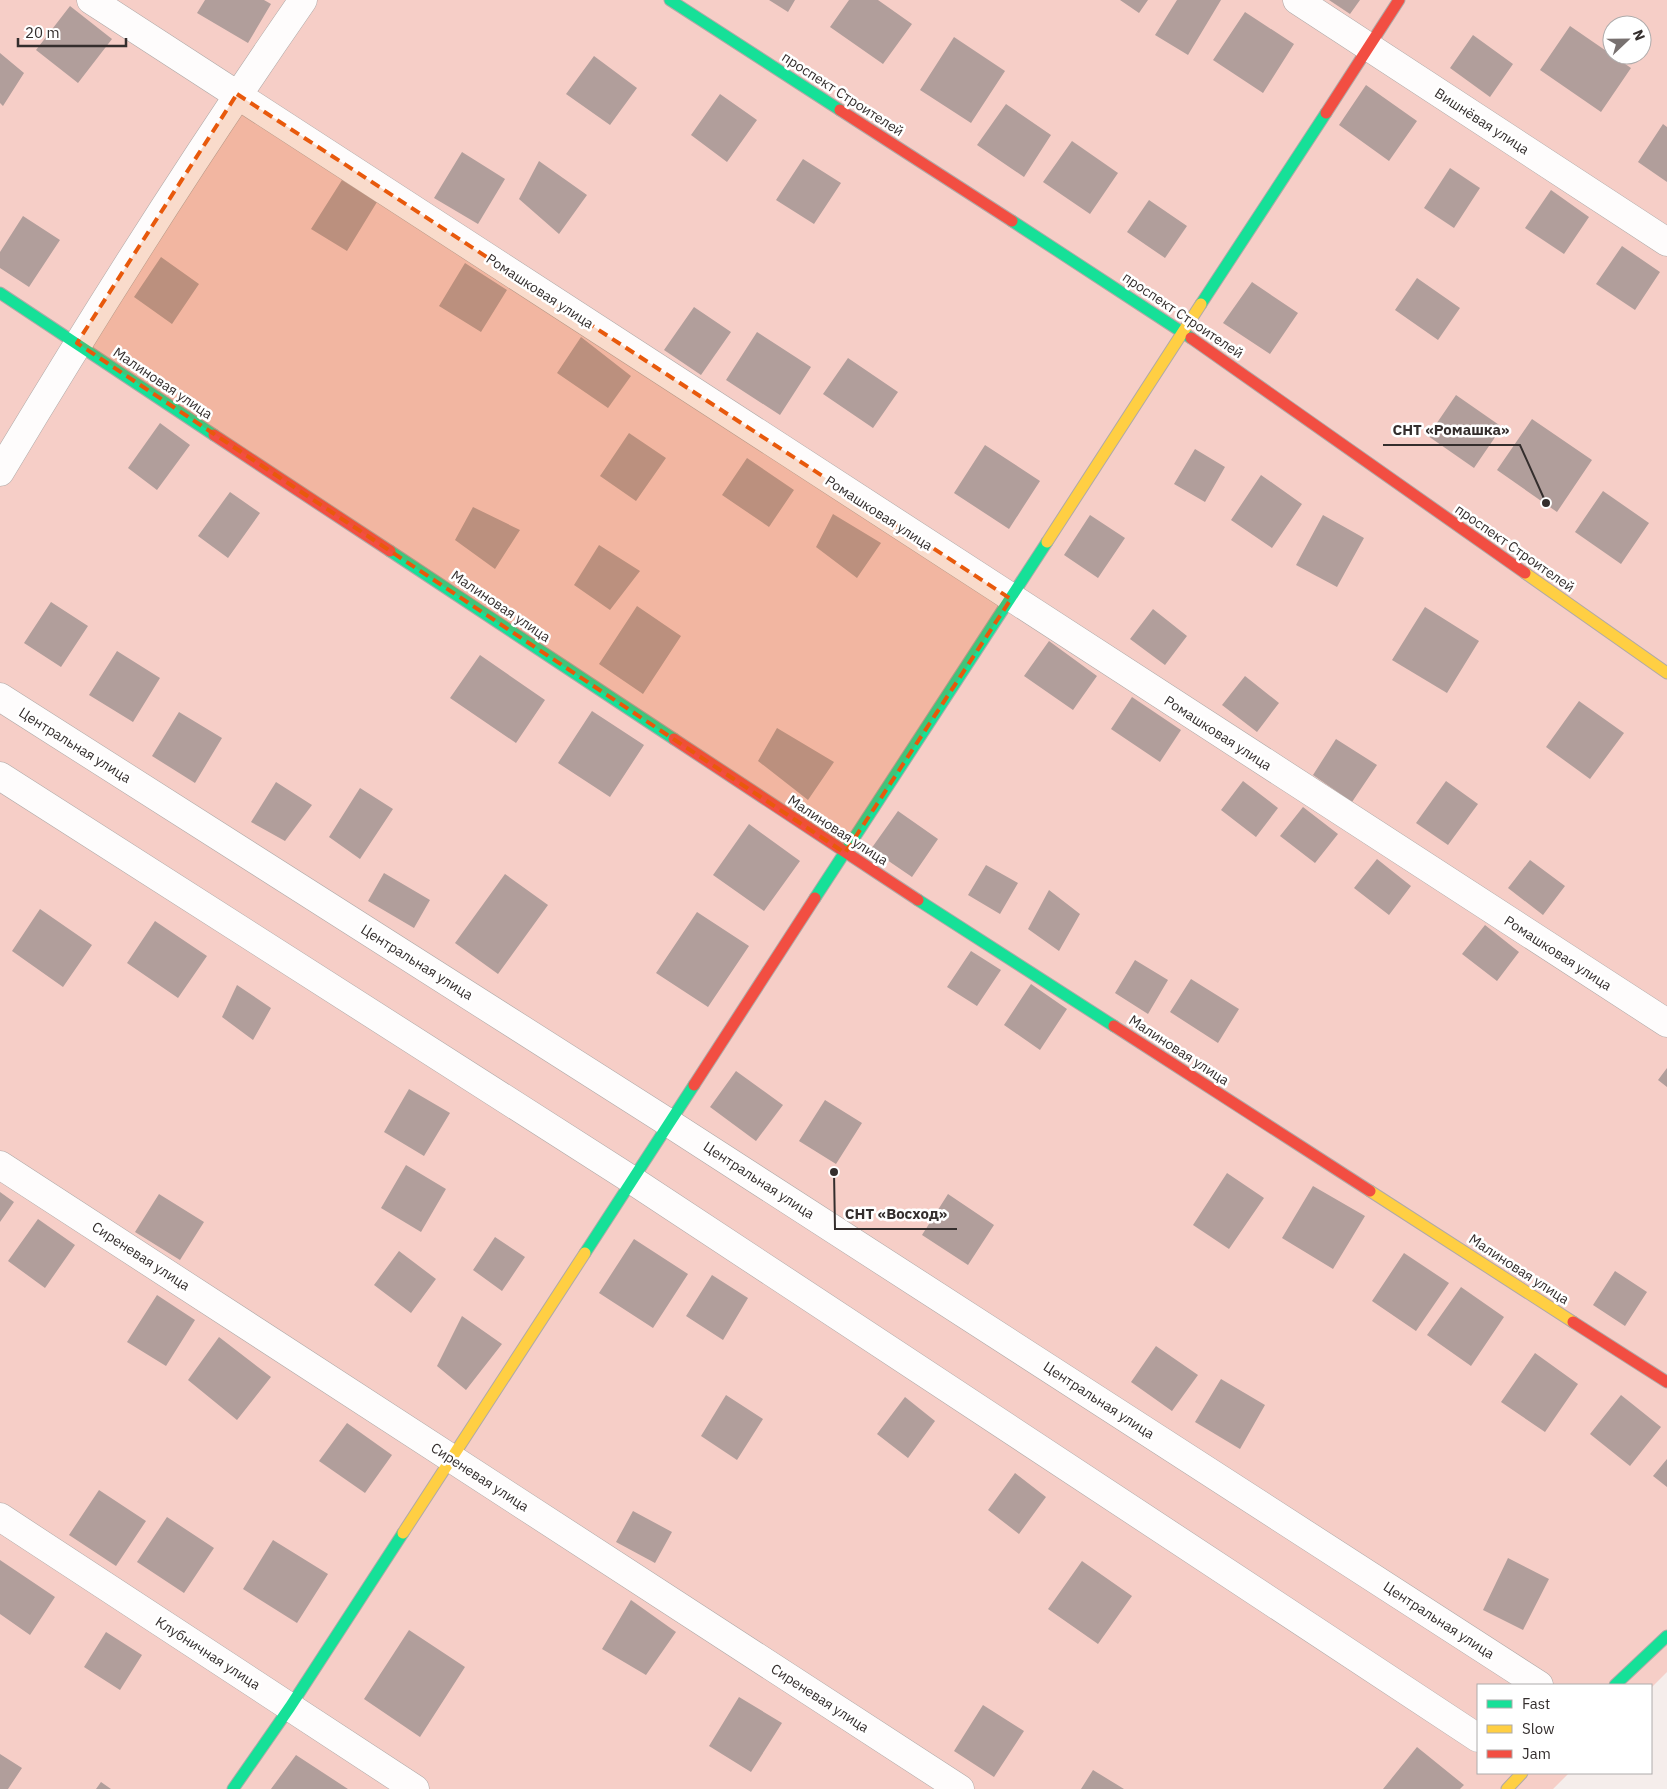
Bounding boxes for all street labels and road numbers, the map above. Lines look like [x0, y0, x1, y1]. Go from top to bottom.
street label: проспект Строителей [779, 48, 907, 140]
street label: Вишнёвая улица [1431, 84, 1533, 159]
street label: Ромашковая улица [483, 250, 598, 333]
street label: проспект Строителей [1119, 268, 1247, 362]
street label: Малиновая улица [110, 343, 217, 423]
street label: Ромашковая улица [822, 472, 937, 555]
street label: проспект Строителей [1452, 500, 1578, 596]
street label: Малиновая улица [448, 566, 555, 646]
street label: Ромашковая улица [1161, 692, 1276, 775]
street label: Центральная улица [16, 703, 135, 787]
street label: Малиновая улица [784, 791, 892, 869]
street label: Ромашковая улица [1501, 912, 1616, 995]
street label: Центральная улица [358, 920, 477, 1004]
street label: Малиновая улица [1125, 1011, 1233, 1089]
street label: Центральная улица [700, 1137, 818, 1223]
street label: Сиреневая улица [89, 1218, 194, 1295]
street label: Малиновая улица [1465, 1230, 1573, 1308]
street label: Центральная улица [1040, 1357, 1158, 1443]
street label: Сиреневая улица [428, 1439, 533, 1516]
street label: Центральная улица [1380, 1577, 1498, 1663]
street label: Клубничная улица [152, 1612, 264, 1694]
street label: Сиреневая улица [768, 1660, 873, 1737]

